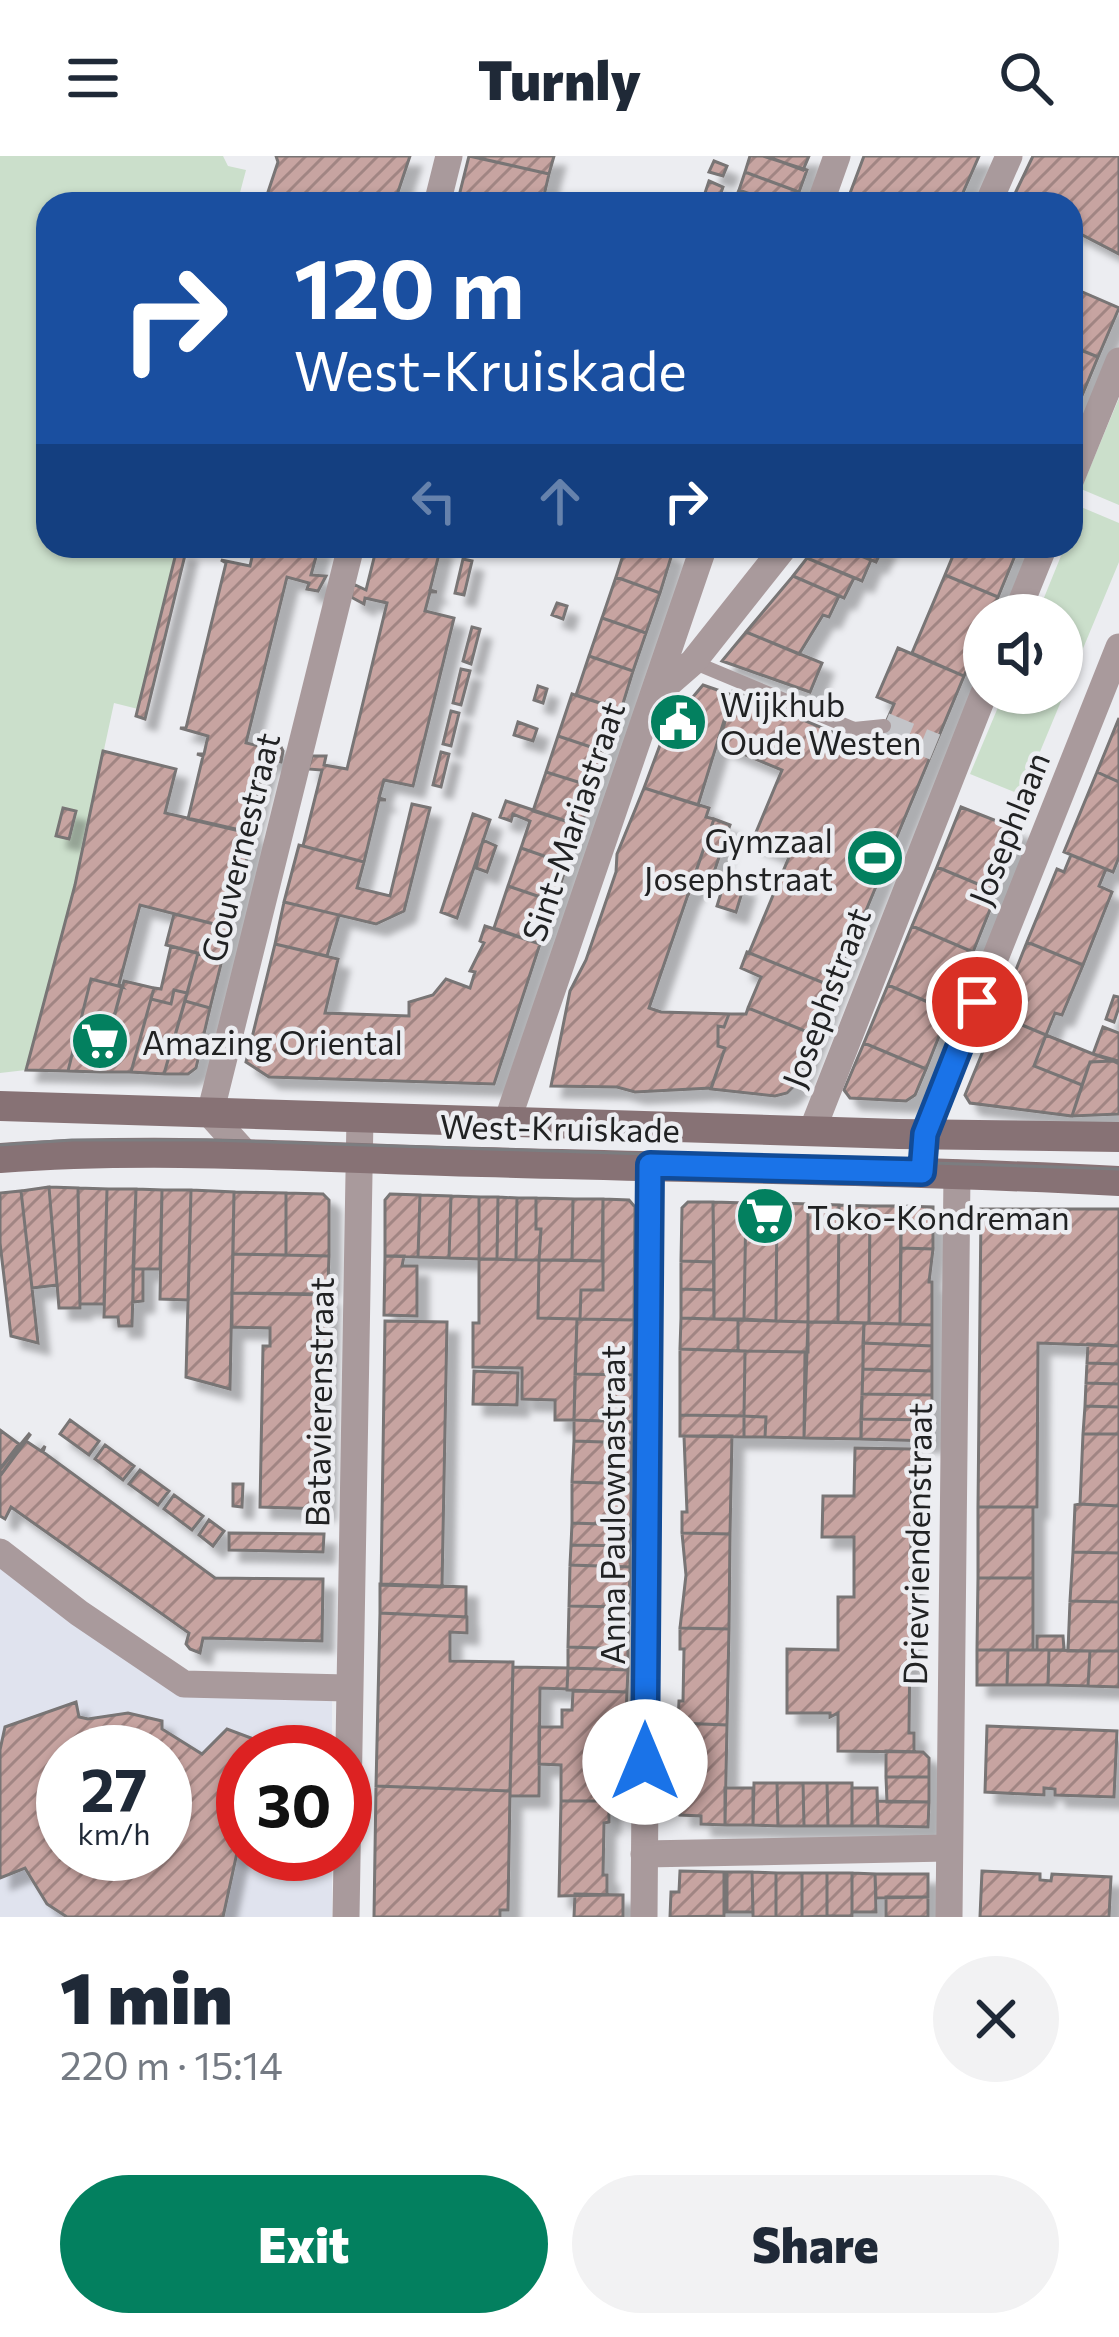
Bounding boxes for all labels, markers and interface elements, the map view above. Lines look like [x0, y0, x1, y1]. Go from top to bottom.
icon: menu [60, 45, 126, 111]
text: Turnly [478, 45, 641, 111]
icon: search [993, 45, 1059, 111]
text: 120 m [294, 234, 524, 336]
icon: right [96, 240, 252, 396]
text: West-Kruiskade [294, 336, 687, 402]
icon: left [401, 468, 467, 534]
icon: ahead [527, 468, 593, 534]
icon: right [653, 468, 719, 534]
map controls [963, 594, 1083, 714]
button: sound [963, 594, 1083, 714]
place label: Wijkhub Oude Westen [720, 683, 921, 762]
public building icon: Wijkhub Oude Westen [647, 691, 709, 753]
street label: Sint-Mariastraat [512, 696, 632, 946]
street label: Gouvernestraat [191, 728, 287, 966]
street label: Josephlaan [959, 745, 1057, 911]
place label: Gymzaal Josephstraat [644, 819, 833, 898]
sports icon: Gymzaal Josephstraat [844, 827, 906, 889]
street label: Josephstraat [772, 901, 878, 1093]
pin [926, 951, 1028, 1053]
icon: arrive [944, 969, 1010, 1035]
supermarket icon: Amazing Oriental [69, 1010, 131, 1072]
place label: Amazing Oriental [142, 1021, 403, 1062]
street label: West-Kruiskade [440, 1104, 680, 1150]
supermarket icon: Toko-Kondreman [734, 1185, 796, 1247]
place label: Toko-Kondreman [807, 1196, 1070, 1237]
street label: Batavierenstraat [295, 1277, 341, 1527]
street label: Anna Paulownastraat [591, 1345, 632, 1665]
street label: Drievriendenstraat [893, 1402, 939, 1686]
position arrow [582, 1699, 708, 1825]
speed limit sign: 30 [216, 1725, 372, 1881]
text: 27 [81, 1751, 147, 1824]
text: km/h [78, 1814, 150, 1851]
text: 1 min [60, 1951, 233, 2039]
button: close [933, 1956, 1059, 2082]
text: 220 m · 15:14 [60, 2040, 283, 2088]
button: Exit [60, 2175, 548, 2313]
button: Share [572, 2175, 1059, 2313]

